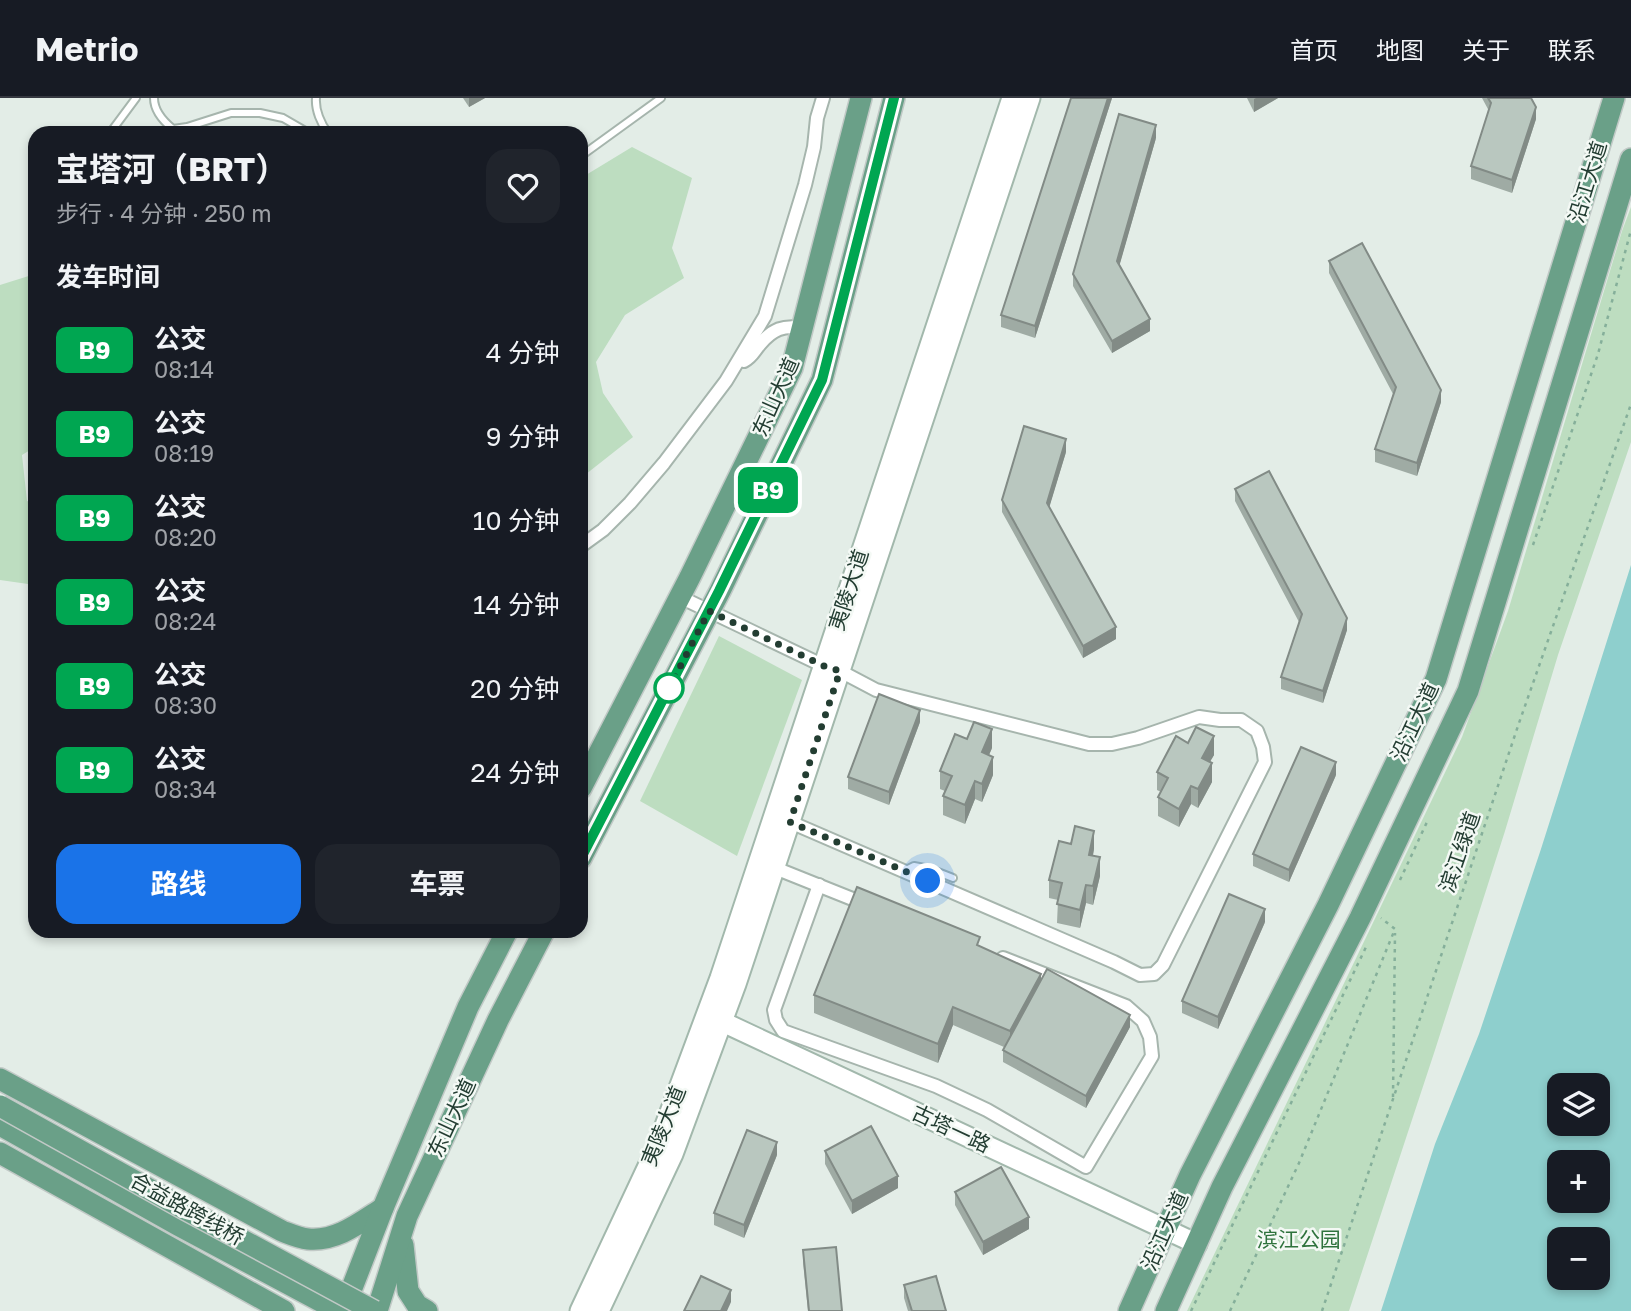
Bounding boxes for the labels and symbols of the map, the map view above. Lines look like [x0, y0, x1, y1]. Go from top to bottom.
street label: 沿江大道 [1562, 138, 1612, 226]
street label: 东山大道 [746, 353, 804, 440]
line badge: B9 [736, 467, 800, 513]
street label: 夷陵大道 [823, 546, 873, 634]
unlabelled marker [654, 673, 684, 703]
street label: 沿江大道 [1385, 678, 1444, 765]
street label: 滨江绿道 [1433, 808, 1485, 896]
your location [910, 863, 945, 898]
street label: 东山大道 [422, 1074, 481, 1161]
street label: 夷陵大道 [635, 1082, 691, 1169]
street label: 古塔一路 [908, 1099, 995, 1158]
street label: 合益路跨线桥 [126, 1166, 249, 1250]
street label: 沿江大道 [1135, 1187, 1193, 1274]
park label: 滨江公园 [1257, 1226, 1341, 1252]

